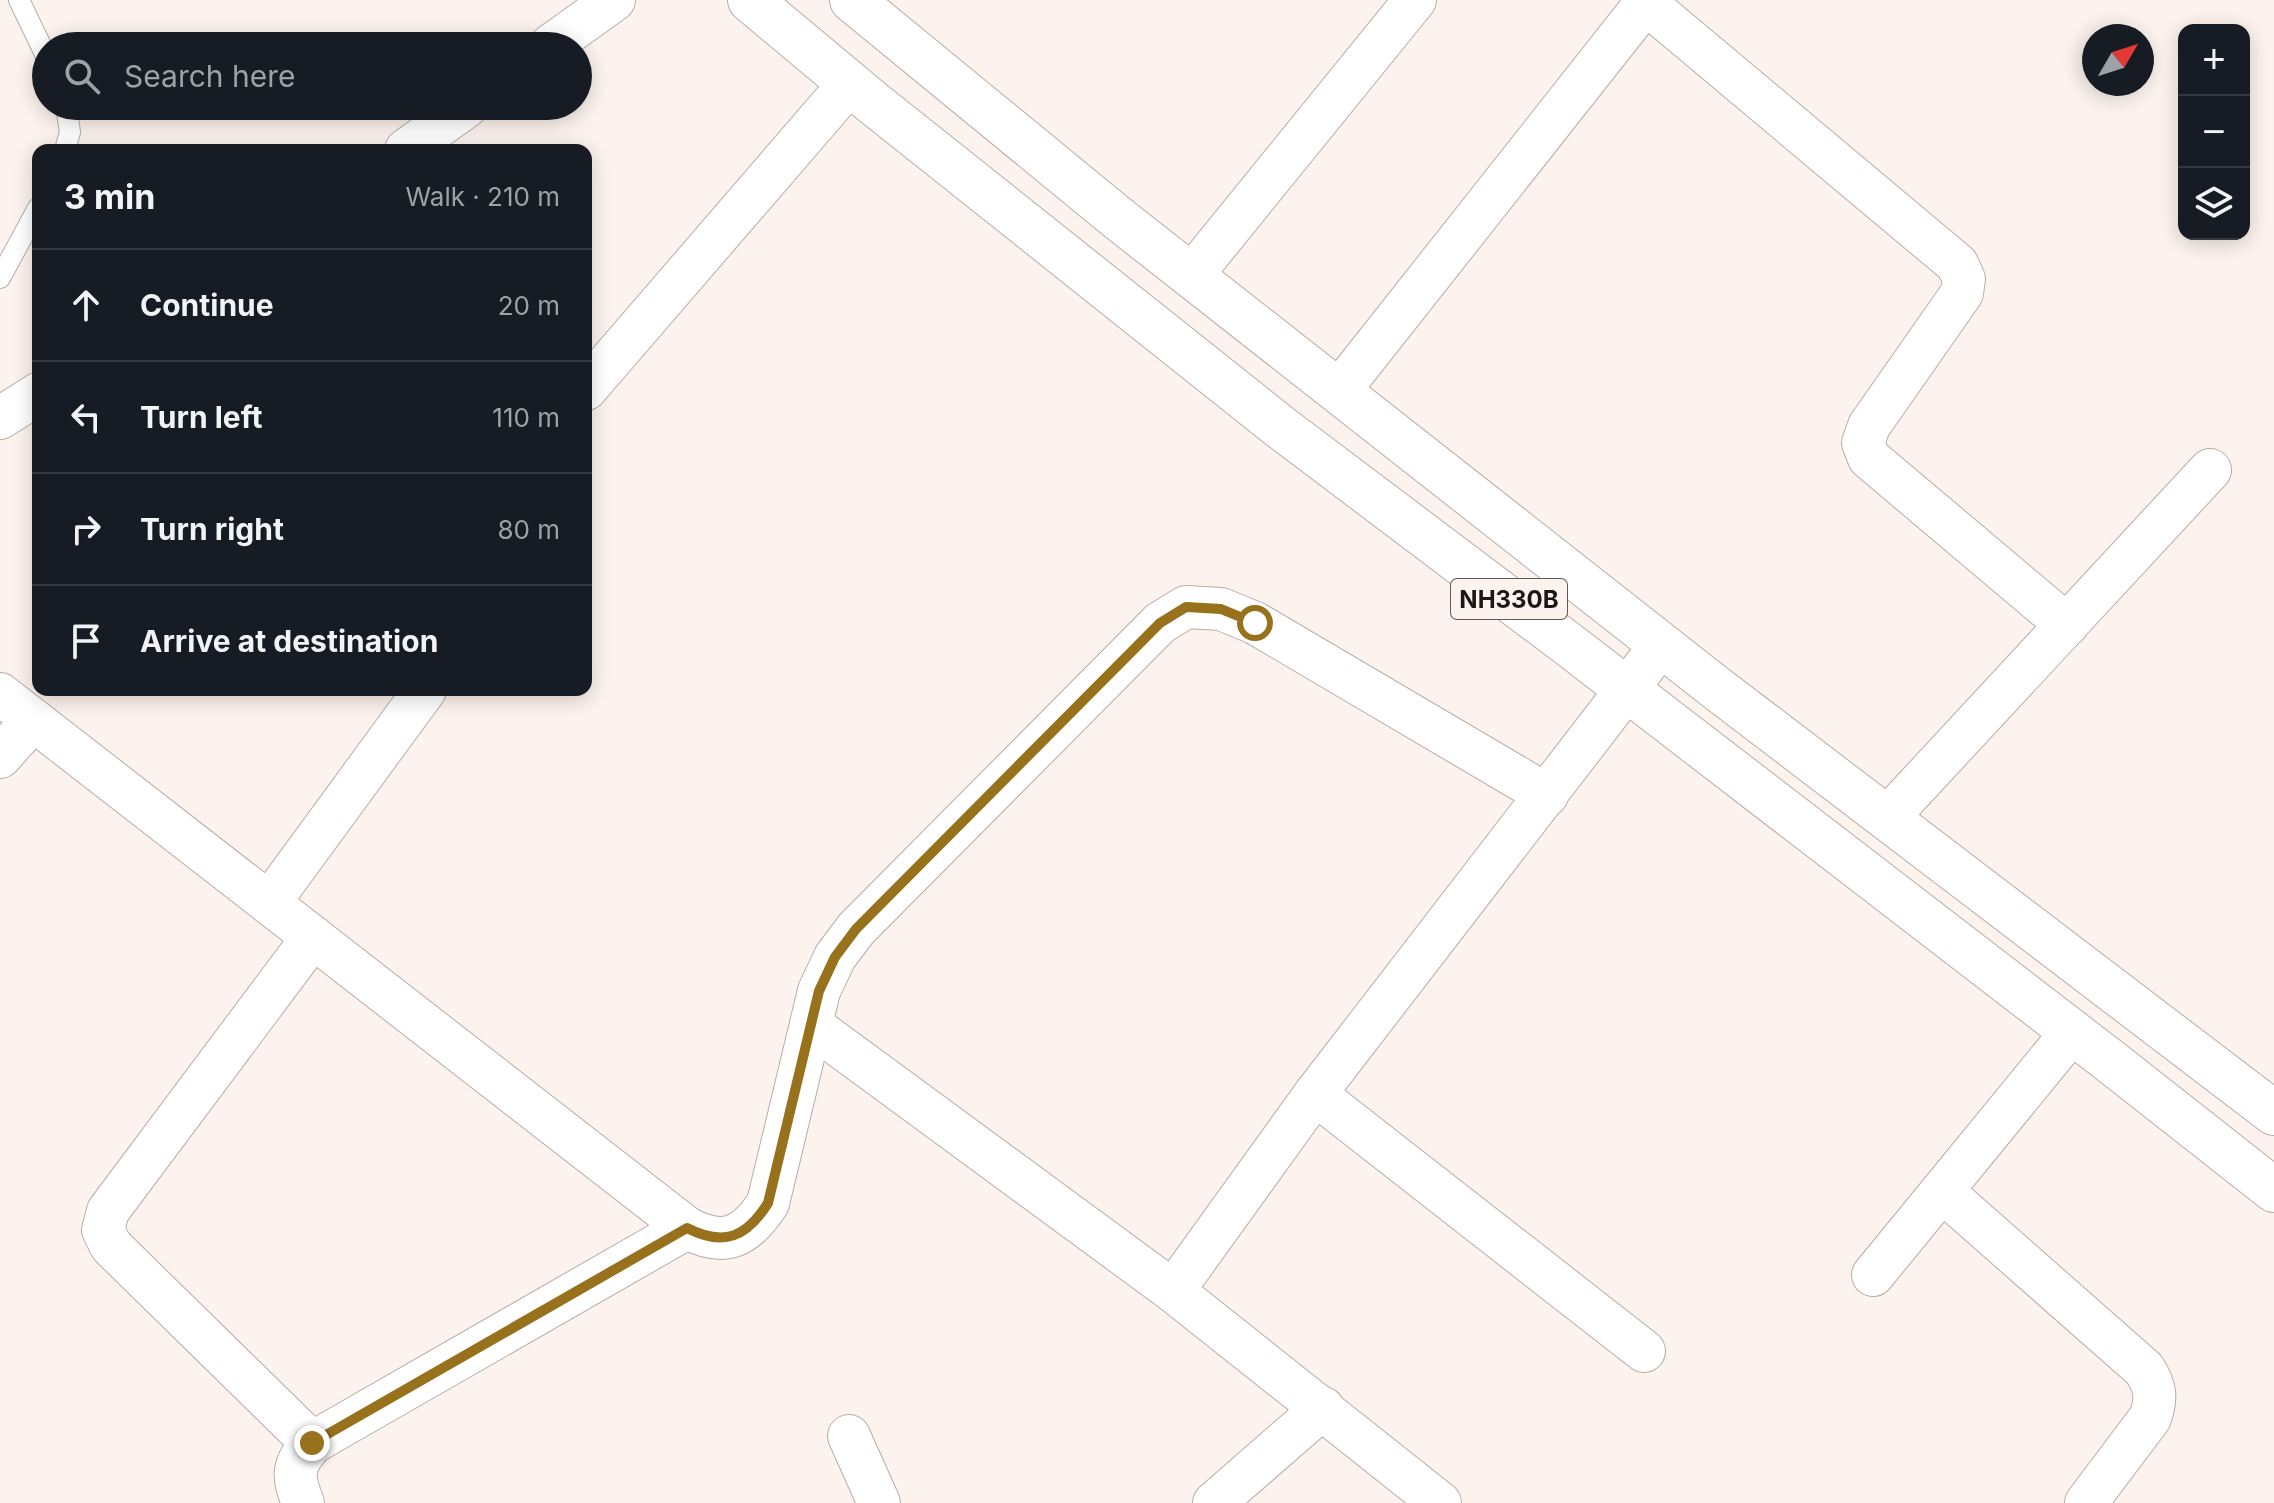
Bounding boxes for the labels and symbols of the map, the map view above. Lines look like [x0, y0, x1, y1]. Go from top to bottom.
north arrow [2082, 24, 2154, 96]
road number: NH330B [1451, 579, 1567, 619]
route start [1237, 605, 1273, 641]
route end [294, 1425, 330, 1461]

